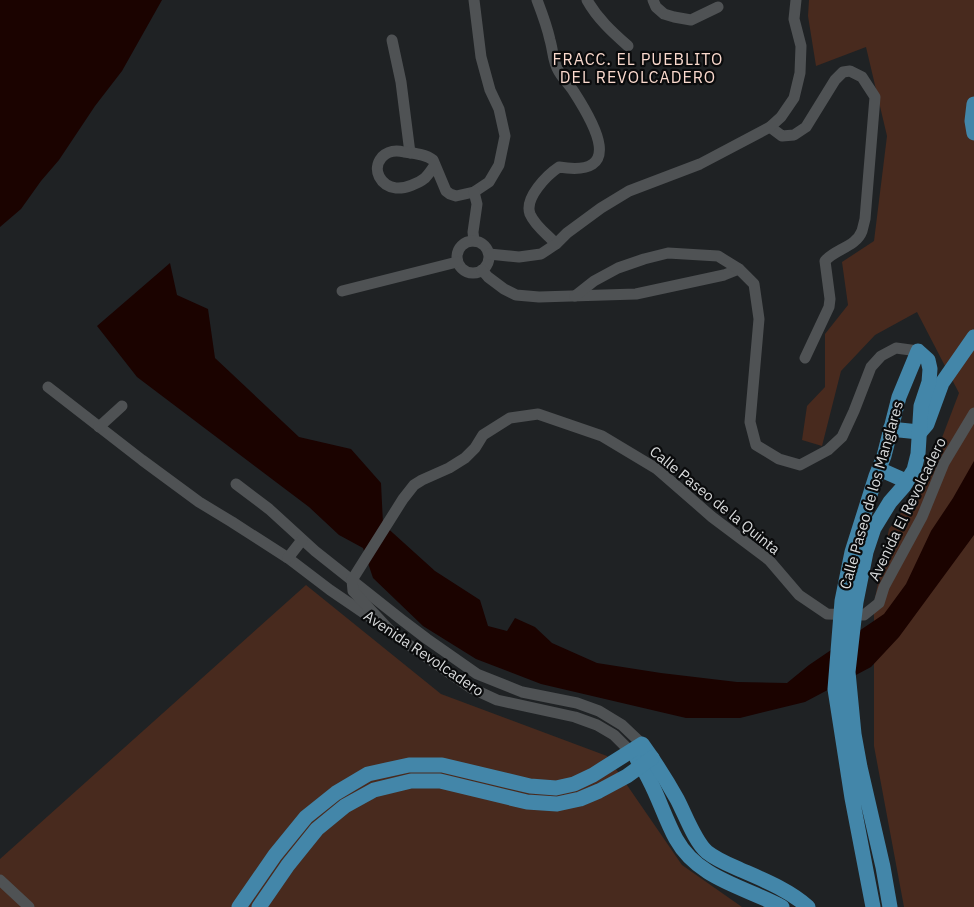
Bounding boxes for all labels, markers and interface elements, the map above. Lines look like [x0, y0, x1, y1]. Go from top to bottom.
district label: FRACC. EL PUEBLITO DEL REVOLCADERO [553, 49, 723, 87]
street label: Calle Paseo de los Manglares [835, 399, 907, 591]
street label: Avenida El Revolcadero [864, 434, 950, 584]
street label: Calle Paseo de la Quinta [646, 442, 784, 558]
street label: Avenida Revolcadero [360, 606, 488, 700]

